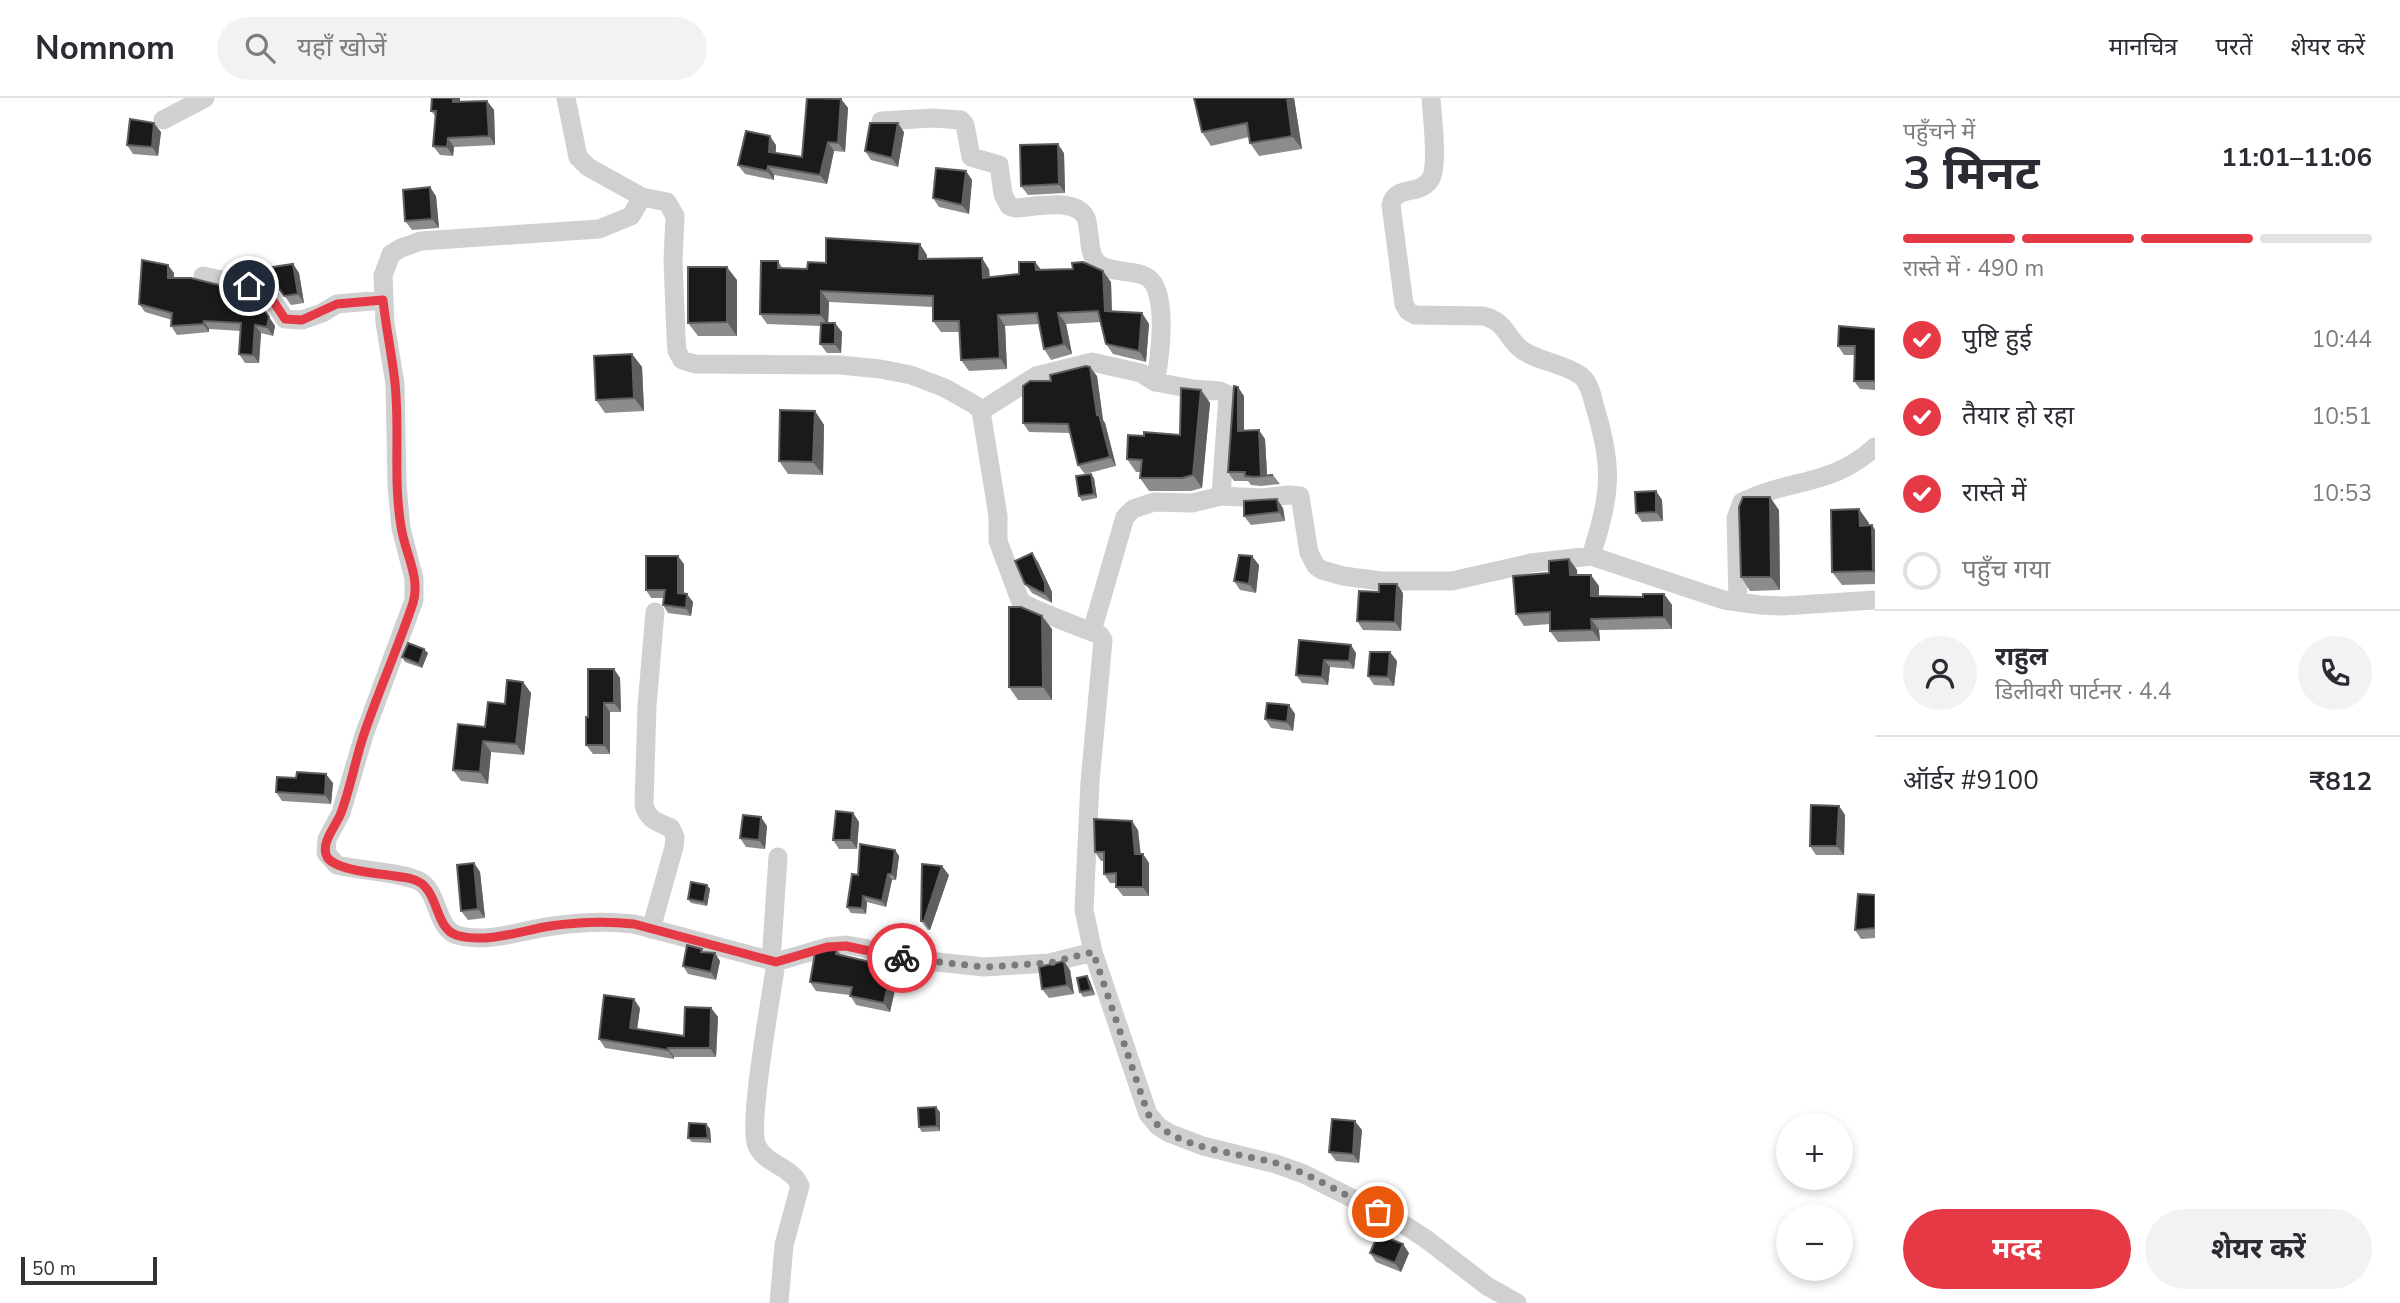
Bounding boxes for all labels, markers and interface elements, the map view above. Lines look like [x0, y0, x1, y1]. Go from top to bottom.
search box [217, 17, 707, 80]
text: Nomnom [35, 26, 175, 71]
icon: search [241, 29, 279, 67]
text: यहाँ खोजें [297, 30, 387, 65]
text: मानचित्र [2109, 31, 2177, 63]
text: परतें [2215, 31, 2253, 63]
text: शेयर करें [2291, 31, 2365, 63]
text: पहुँचने में [1903, 116, 1975, 147]
text: 11:01–11:06 [2221, 140, 2372, 175]
text: 3 मिनट [1903, 142, 2040, 205]
text: रास्ते में · 490 m [1903, 253, 2044, 284]
pin [219, 256, 279, 316]
icon: home [230, 267, 268, 305]
icon: check [1903, 321, 1941, 359]
text: पुष्टि हुई [1962, 321, 2032, 356]
text: 10:44 [2312, 324, 2372, 355]
icon: check [1903, 398, 1941, 436]
text: तैयार हो रहा [1962, 398, 2074, 433]
text: 10:51 [2312, 401, 2372, 432]
icon: check [1903, 475, 1941, 513]
text: रास्ते में [1962, 475, 2027, 510]
text: 10:53 [2312, 478, 2372, 509]
text: पहुँच गया [1962, 552, 2050, 587]
button: person [1903, 636, 1977, 710]
button: phone [2298, 636, 2372, 710]
text: राहुल [1995, 639, 2048, 674]
text: डिलीवरी पार्टनर · 4.4 [1995, 676, 2172, 707]
text: ऑर्डर #9100 [1903, 763, 2039, 798]
text: ₹812 [2310, 764, 2372, 799]
courier [867, 923, 937, 993]
icon: bike [883, 939, 921, 977]
map controls [1776, 1113, 1853, 1281]
button: + [1776, 1113, 1853, 1190]
pin [1348, 1182, 1408, 1242]
icon: bag [1359, 1193, 1397, 1231]
button: − [1776, 1204, 1853, 1281]
button: मदद [1903, 1209, 2131, 1289]
button: शेयर करें [2145, 1209, 2372, 1289]
scale bar [21, 1254, 158, 1286]
text: 50 m [32, 1256, 76, 1282]

